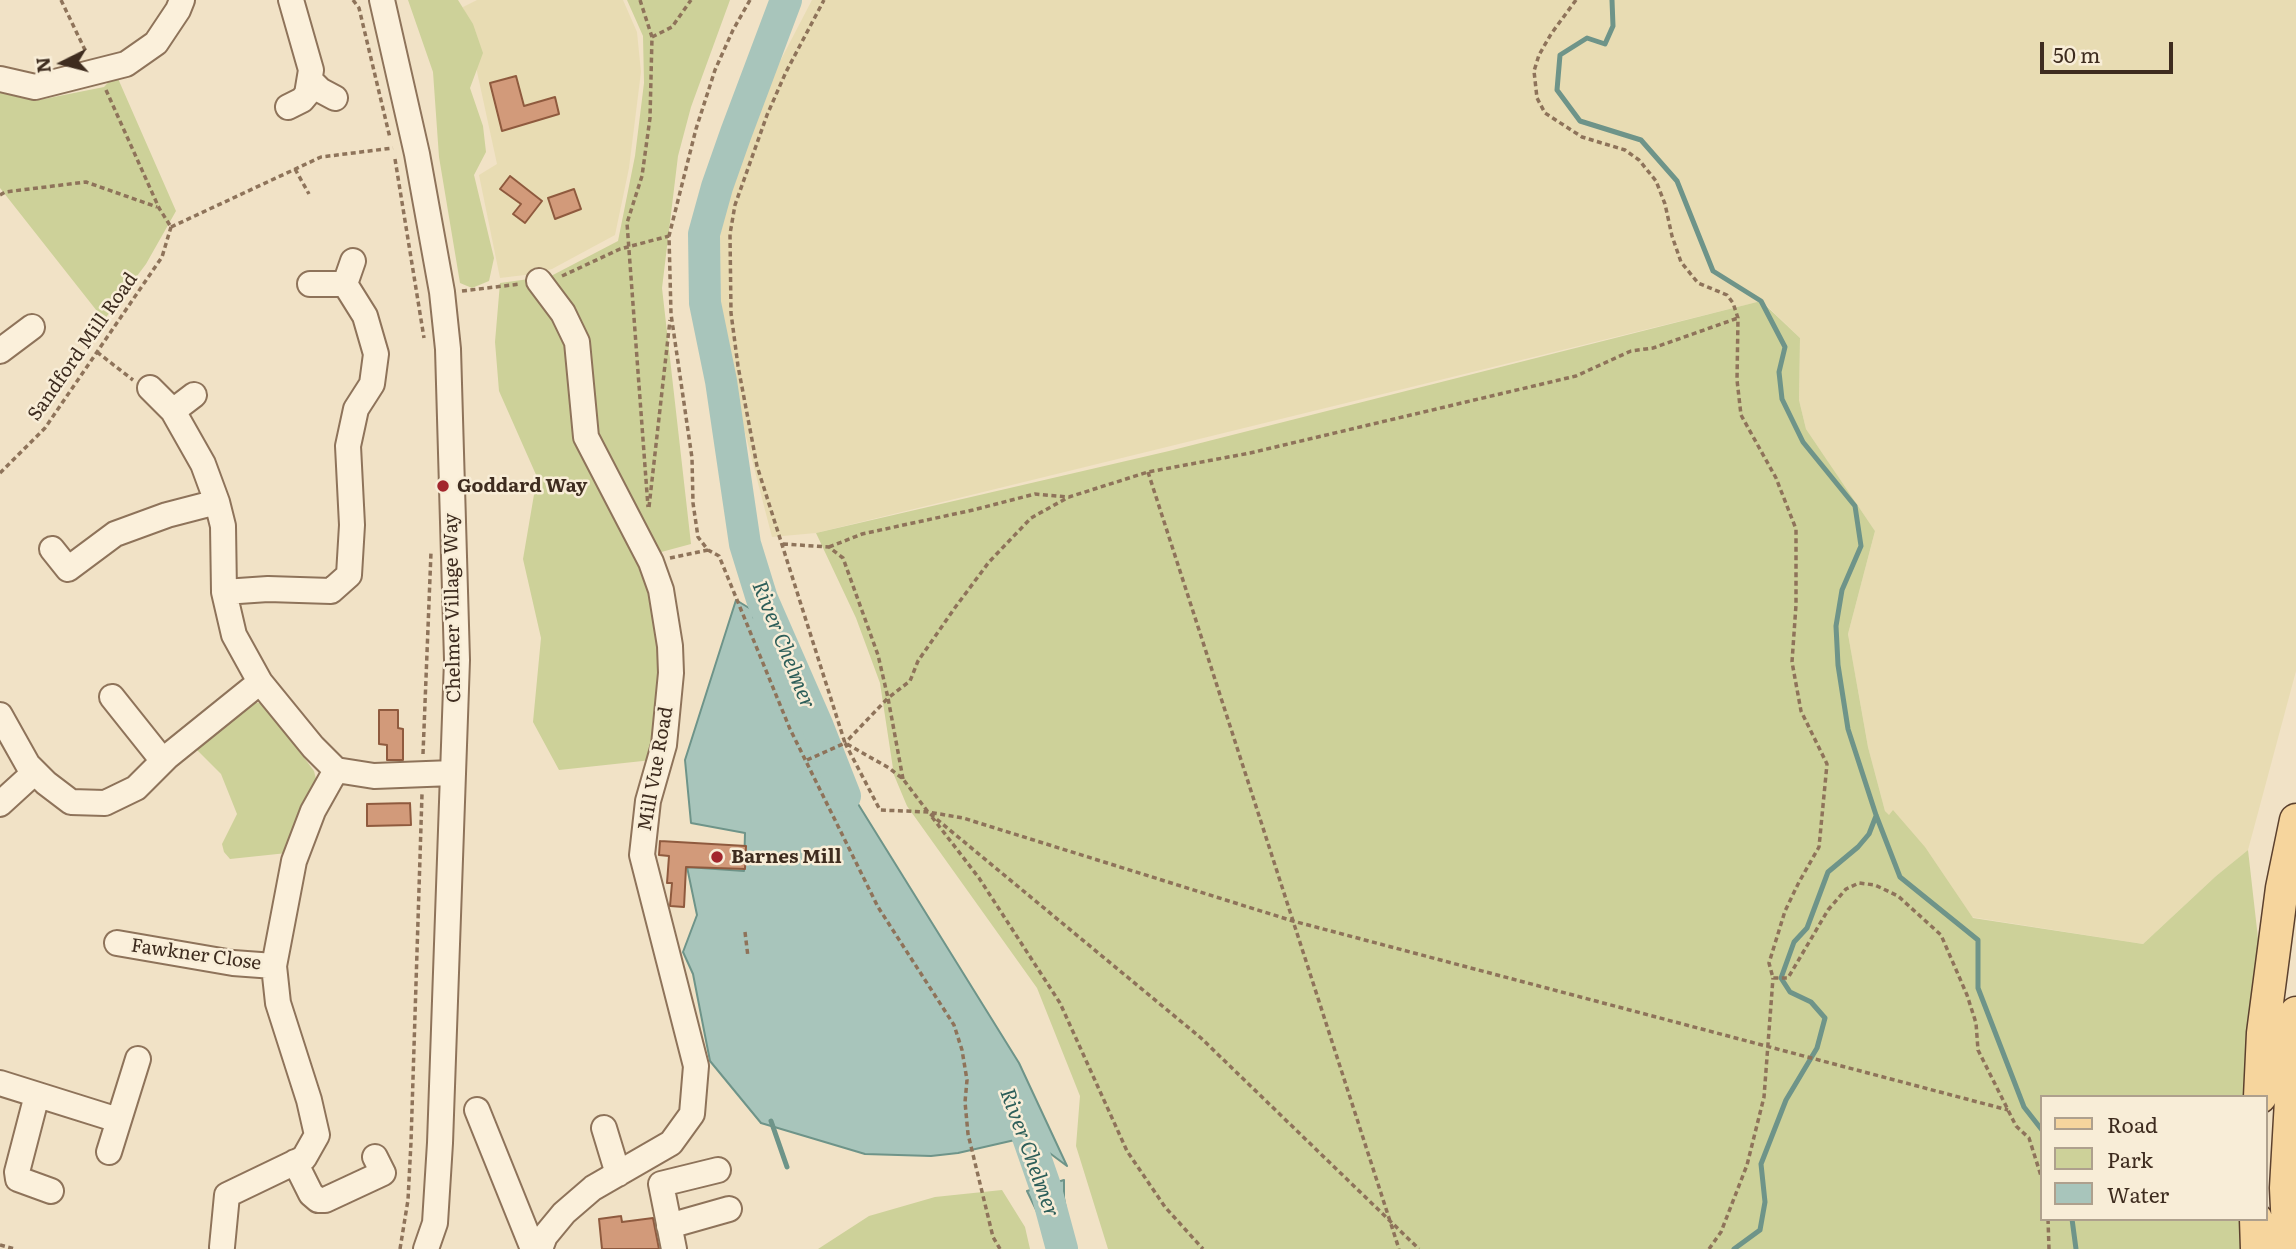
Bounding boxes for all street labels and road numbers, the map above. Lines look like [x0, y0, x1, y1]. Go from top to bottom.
street label: Sandford Mill Road [23, 269, 143, 425]
street label: Chelmer Village Way [440, 513, 466, 703]
street label: Mill Vue Road [634, 705, 678, 833]
street label: Fawkner Close [129, 935, 263, 975]

